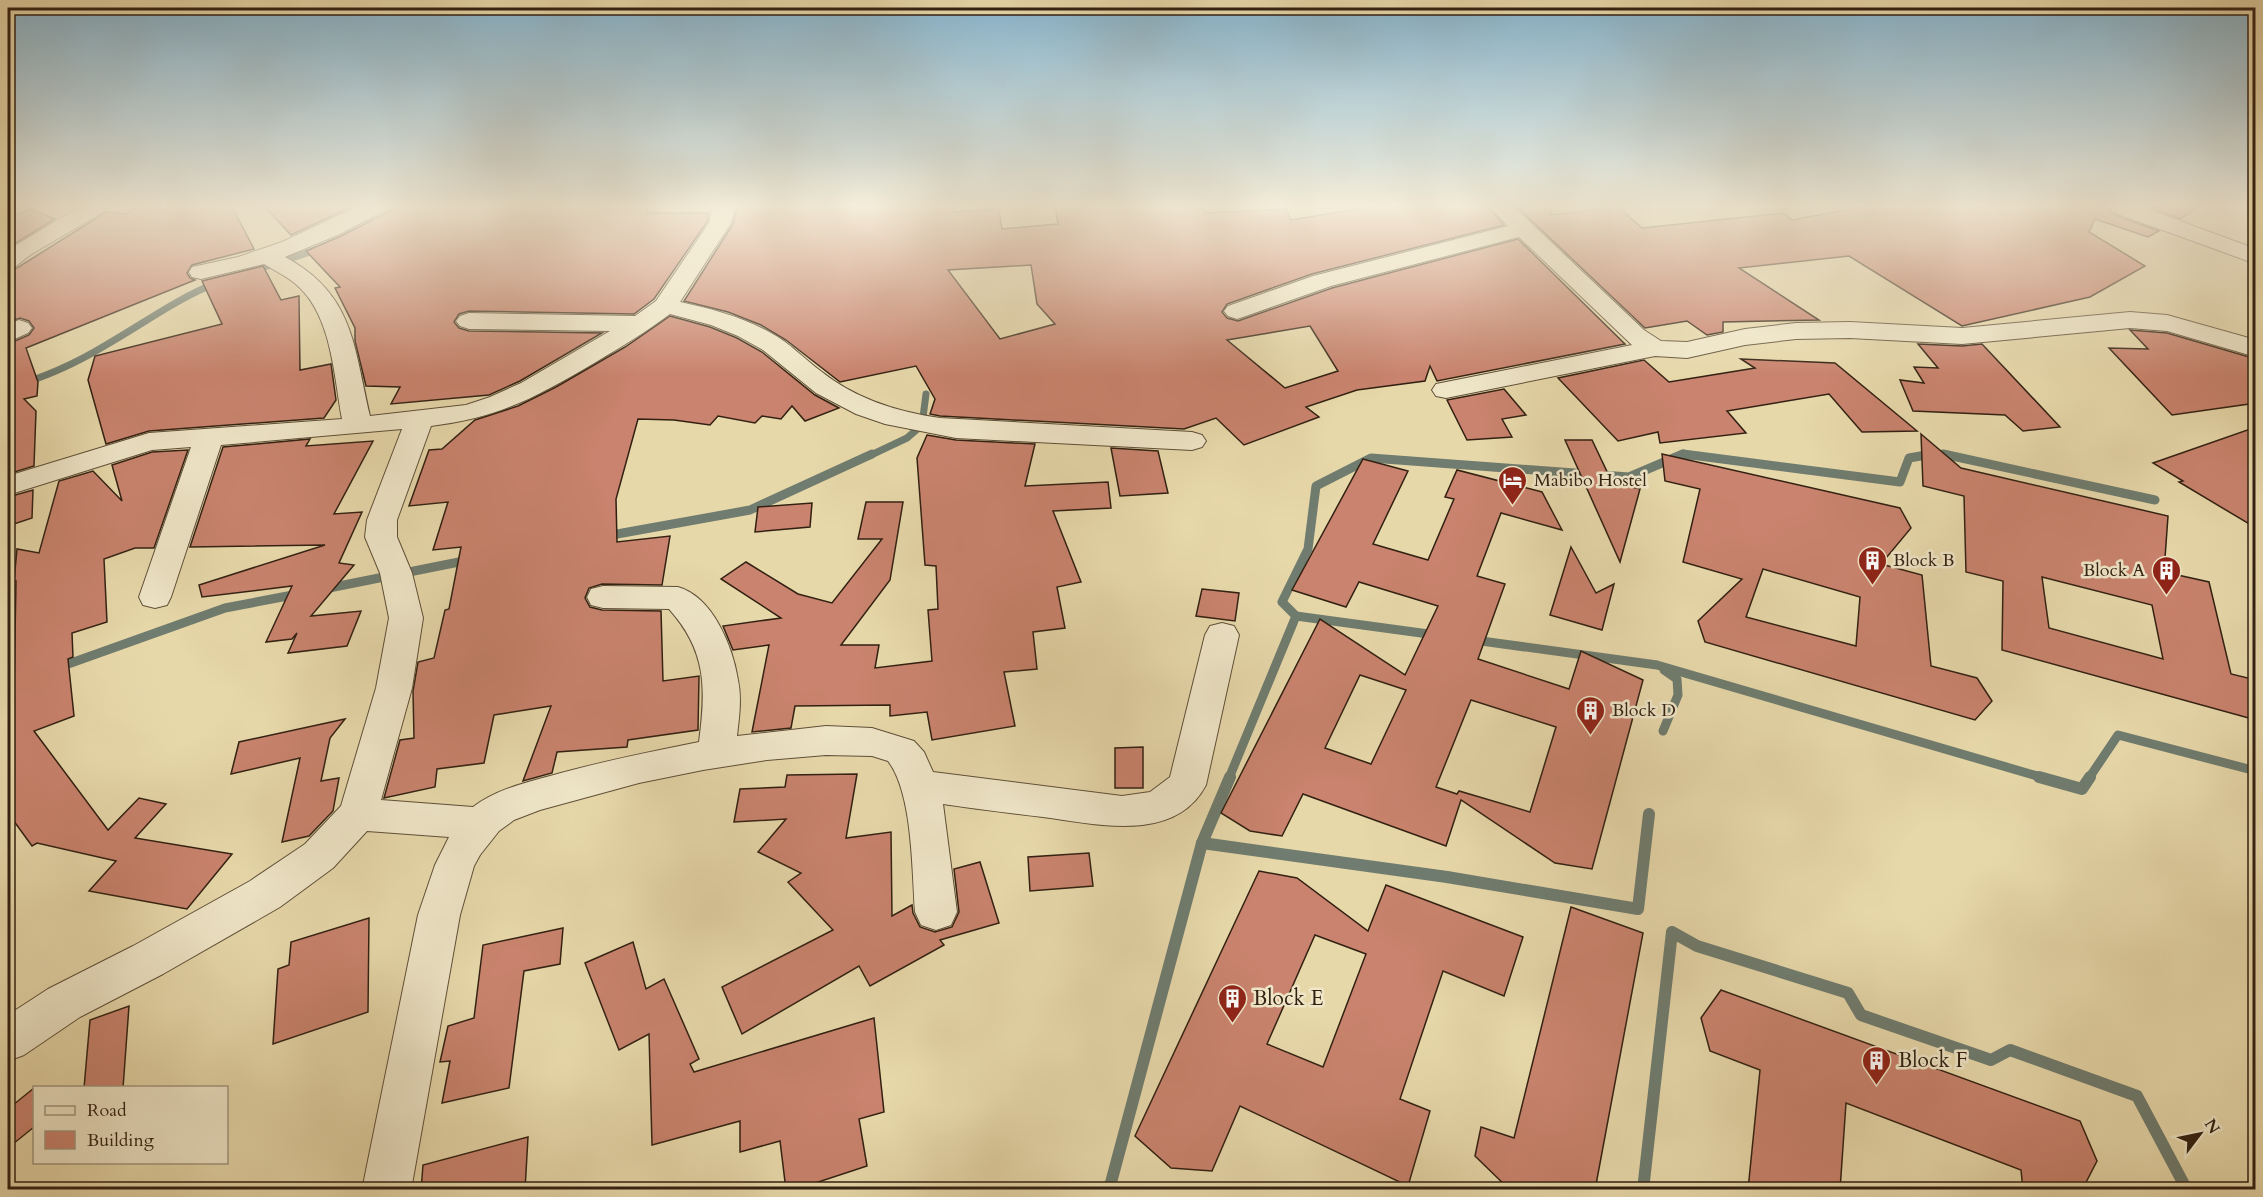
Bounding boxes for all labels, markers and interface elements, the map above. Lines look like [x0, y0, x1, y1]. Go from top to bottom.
hotel icon: Mabibo Hostel [1497, 464, 1529, 506]
place label: Mabibo Hostel [1534, 468, 1647, 493]
building icon: Block B [1856, 544, 1888, 586]
place label: Block B [1893, 548, 1954, 573]
building icon: Block A [2150, 554, 2182, 596]
place label: Block A [2083, 558, 2145, 583]
building icon: Block D [1575, 694, 1607, 736]
place label: Block D [1612, 698, 1676, 723]
building icon: Block E [1216, 982, 1248, 1024]
place label: Block E [1253, 984, 1323, 1013]
building icon: Block F [1861, 1044, 1893, 1086]
place label: Block F [1898, 1046, 1967, 1075]
legend [33, 1086, 228, 1164]
text: Road [87, 1098, 127, 1123]
north arrow [2170, 1104, 2230, 1164]
text: N [2199, 1115, 2225, 1138]
text: Building [87, 1128, 155, 1153]

